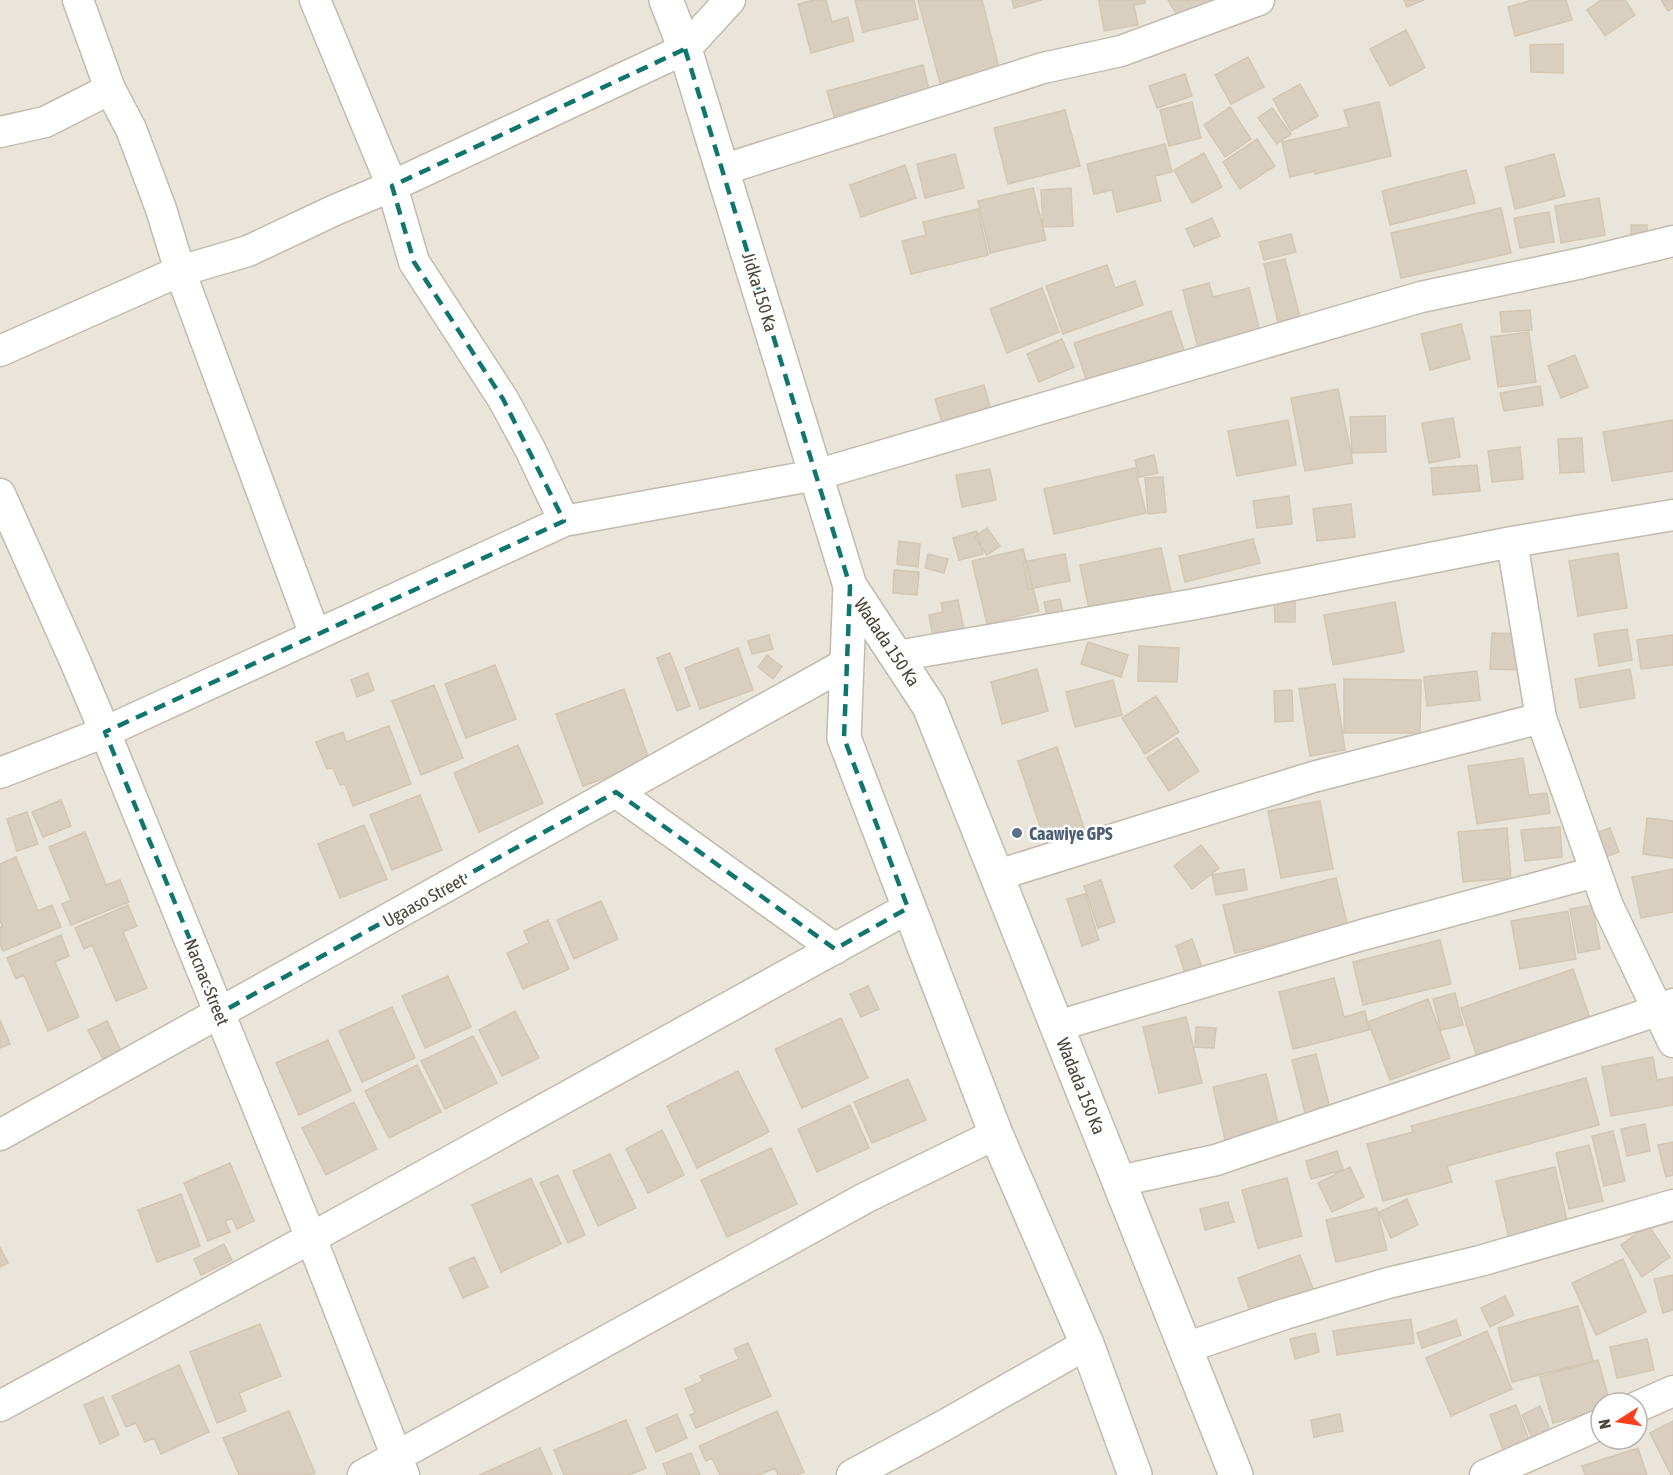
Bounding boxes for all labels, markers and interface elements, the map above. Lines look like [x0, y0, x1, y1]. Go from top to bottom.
street label: Jidka 150 Ka [738, 250, 782, 334]
street label: Wadada 150 Ka [850, 594, 924, 690]
place label: Caawiye GPS [1029, 823, 1113, 844]
marker: Caawiye GPS [1010, 826, 1024, 840]
street label: Ugaaso Street [379, 869, 469, 931]
street label: Nacnac Street [180, 936, 234, 1028]
street label: Wadada 150 Ka [1052, 1035, 1110, 1137]
north arrow [1589, 1391, 1649, 1451]
text: N [1595, 1418, 1614, 1431]

